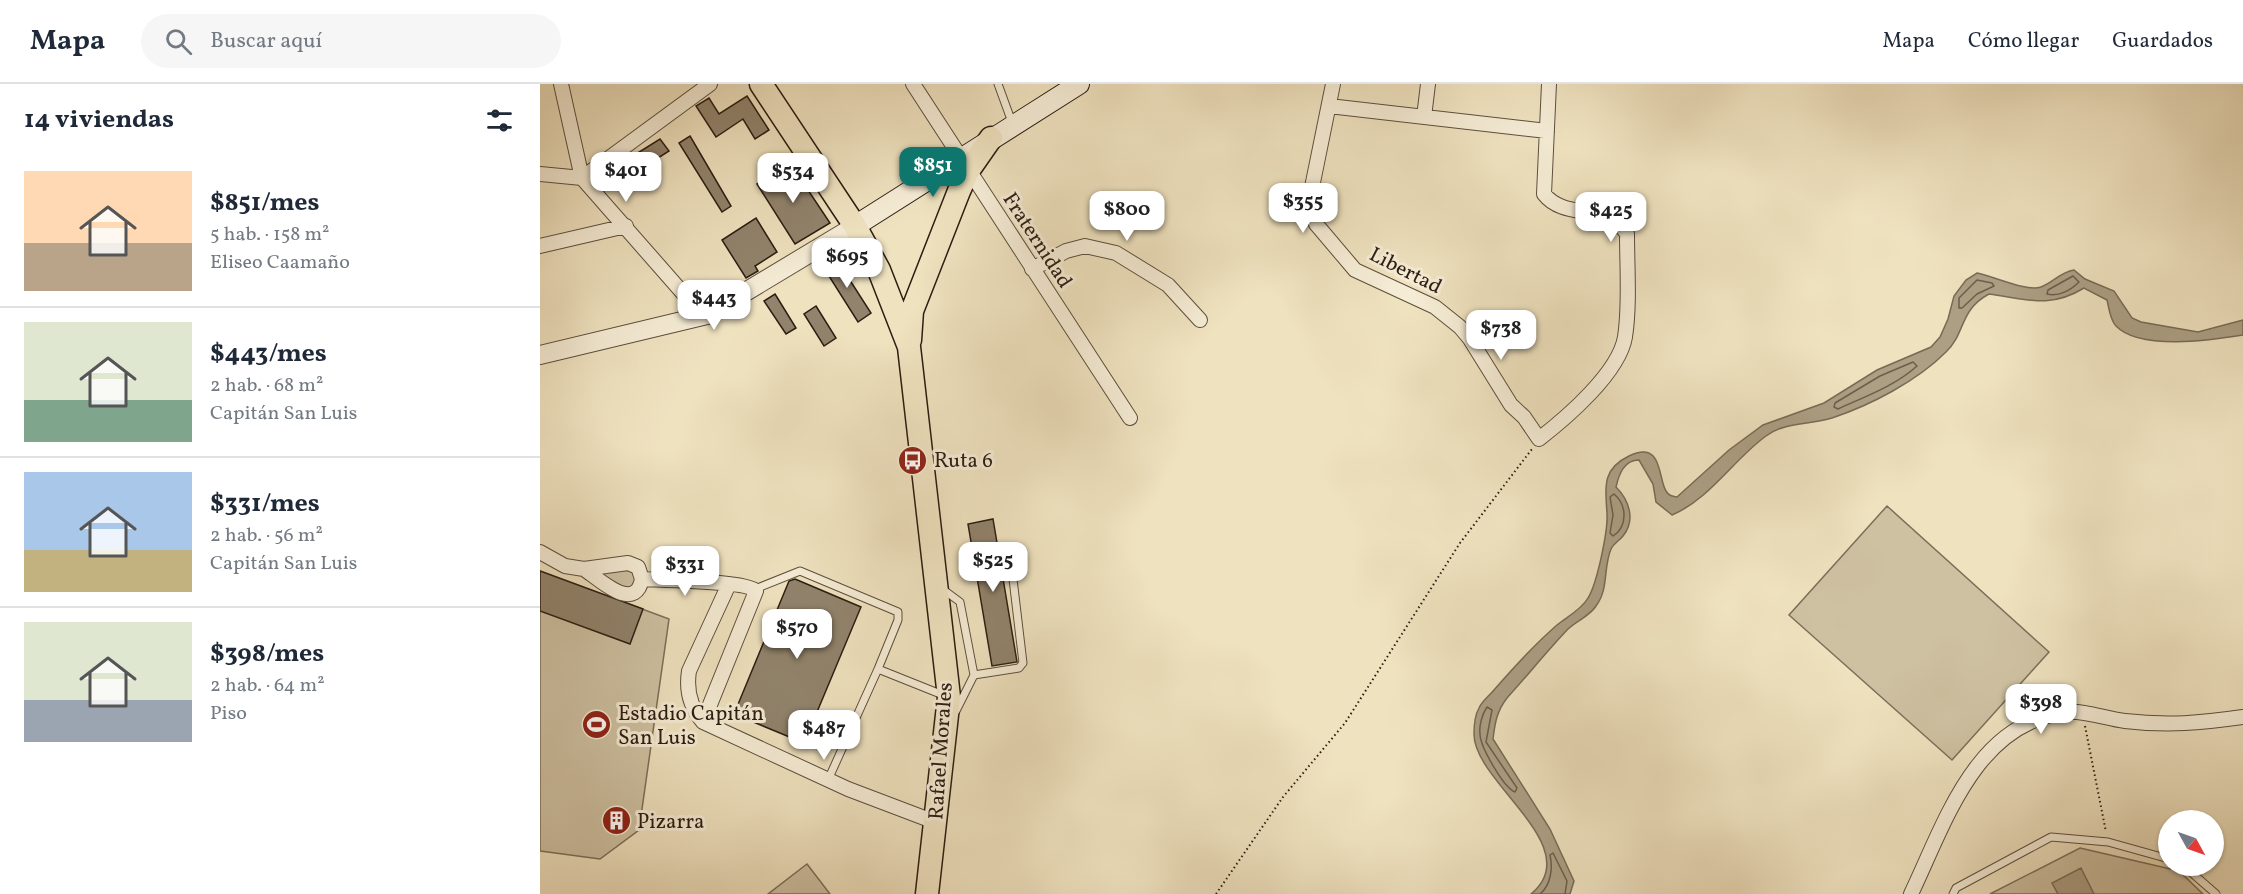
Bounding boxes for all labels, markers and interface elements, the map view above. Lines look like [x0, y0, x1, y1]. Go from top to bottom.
search box [141, 14, 561, 68]
text: Mapa [30, 22, 105, 61]
icon: search [162, 25, 195, 58]
text: Buscar aquí [210, 26, 322, 57]
text: Mapa [1882, 27, 1935, 56]
text: Cómo llegar [1968, 27, 2079, 56]
text: Guardados [2112, 27, 2213, 56]
text: 14 viviendas [24, 102, 174, 138]
icon: filters [483, 104, 516, 137]
pin: $851 [897, 147, 969, 198]
pin: $401 [590, 152, 662, 203]
text: $851 [913, 152, 953, 180]
pin: $534 [757, 153, 829, 204]
text: $401 [604, 157, 648, 185]
text: $534 [771, 158, 815, 186]
pin: $355 [1267, 183, 1339, 234]
text: $851/mes [210, 185, 320, 221]
street label: Fraternidad [995, 187, 1079, 294]
text: $355 [1283, 188, 1323, 216]
pin: $800 [1091, 191, 1163, 242]
pin: $425 [1575, 192, 1647, 243]
icon: home [72, 195, 144, 267]
text: $800 [1104, 196, 1150, 224]
text: $425 [1589, 197, 1633, 225]
text: 5 hab. · 158 m² [210, 221, 330, 249]
pin: $695 [811, 238, 883, 289]
street label: Libertad [1364, 241, 1447, 302]
text: $695 [826, 243, 868, 271]
text: Eliseo Caamaño [210, 249, 350, 277]
pin: $443 [678, 280, 750, 331]
text: $443 [692, 285, 736, 313]
pin: $738 [1465, 310, 1537, 361]
text: $738 [1480, 315, 1522, 343]
text: $443/mes [210, 336, 327, 372]
icon: home [72, 346, 144, 418]
text: 2 hab. · 68 m² [210, 372, 323, 400]
text: Capitán San Luis [210, 400, 357, 428]
bus stop icon: Ruta 6 [897, 444, 929, 476]
place label: Ruta 6 [934, 447, 993, 476]
text: $331/mes [210, 486, 320, 522]
icon: home [72, 496, 144, 568]
text: 2 hab. · 56 m² [210, 522, 323, 550]
pin: $525 [957, 542, 1029, 593]
pin: $331 [649, 546, 721, 597]
text: $525 [973, 547, 1013, 575]
text: Capitán San Luis [210, 550, 357, 578]
text: $331 [665, 551, 705, 579]
pin: $570 [761, 609, 833, 660]
text: $570 [776, 614, 818, 642]
text: $398/mes [210, 636, 324, 672]
icon: home [72, 646, 144, 718]
text: 2 hab. · 64 m² [210, 672, 325, 700]
street label: Rafael Morales [922, 681, 961, 821]
pin: $398 [2005, 684, 2077, 735]
text: $398 [2020, 689, 2063, 717]
text: Piso [210, 700, 247, 728]
place label: Estadio Capitán San Luis [618, 700, 764, 753]
sports icon: Estadio Capitán San Luis [581, 709, 613, 741]
pin: $487 [788, 710, 860, 761]
text: $487 [802, 715, 846, 743]
building icon: Pizarra [600, 805, 632, 837]
place label: Pizarra [637, 808, 705, 837]
north arrow [2158, 810, 2224, 876]
map controls [2158, 810, 2224, 876]

